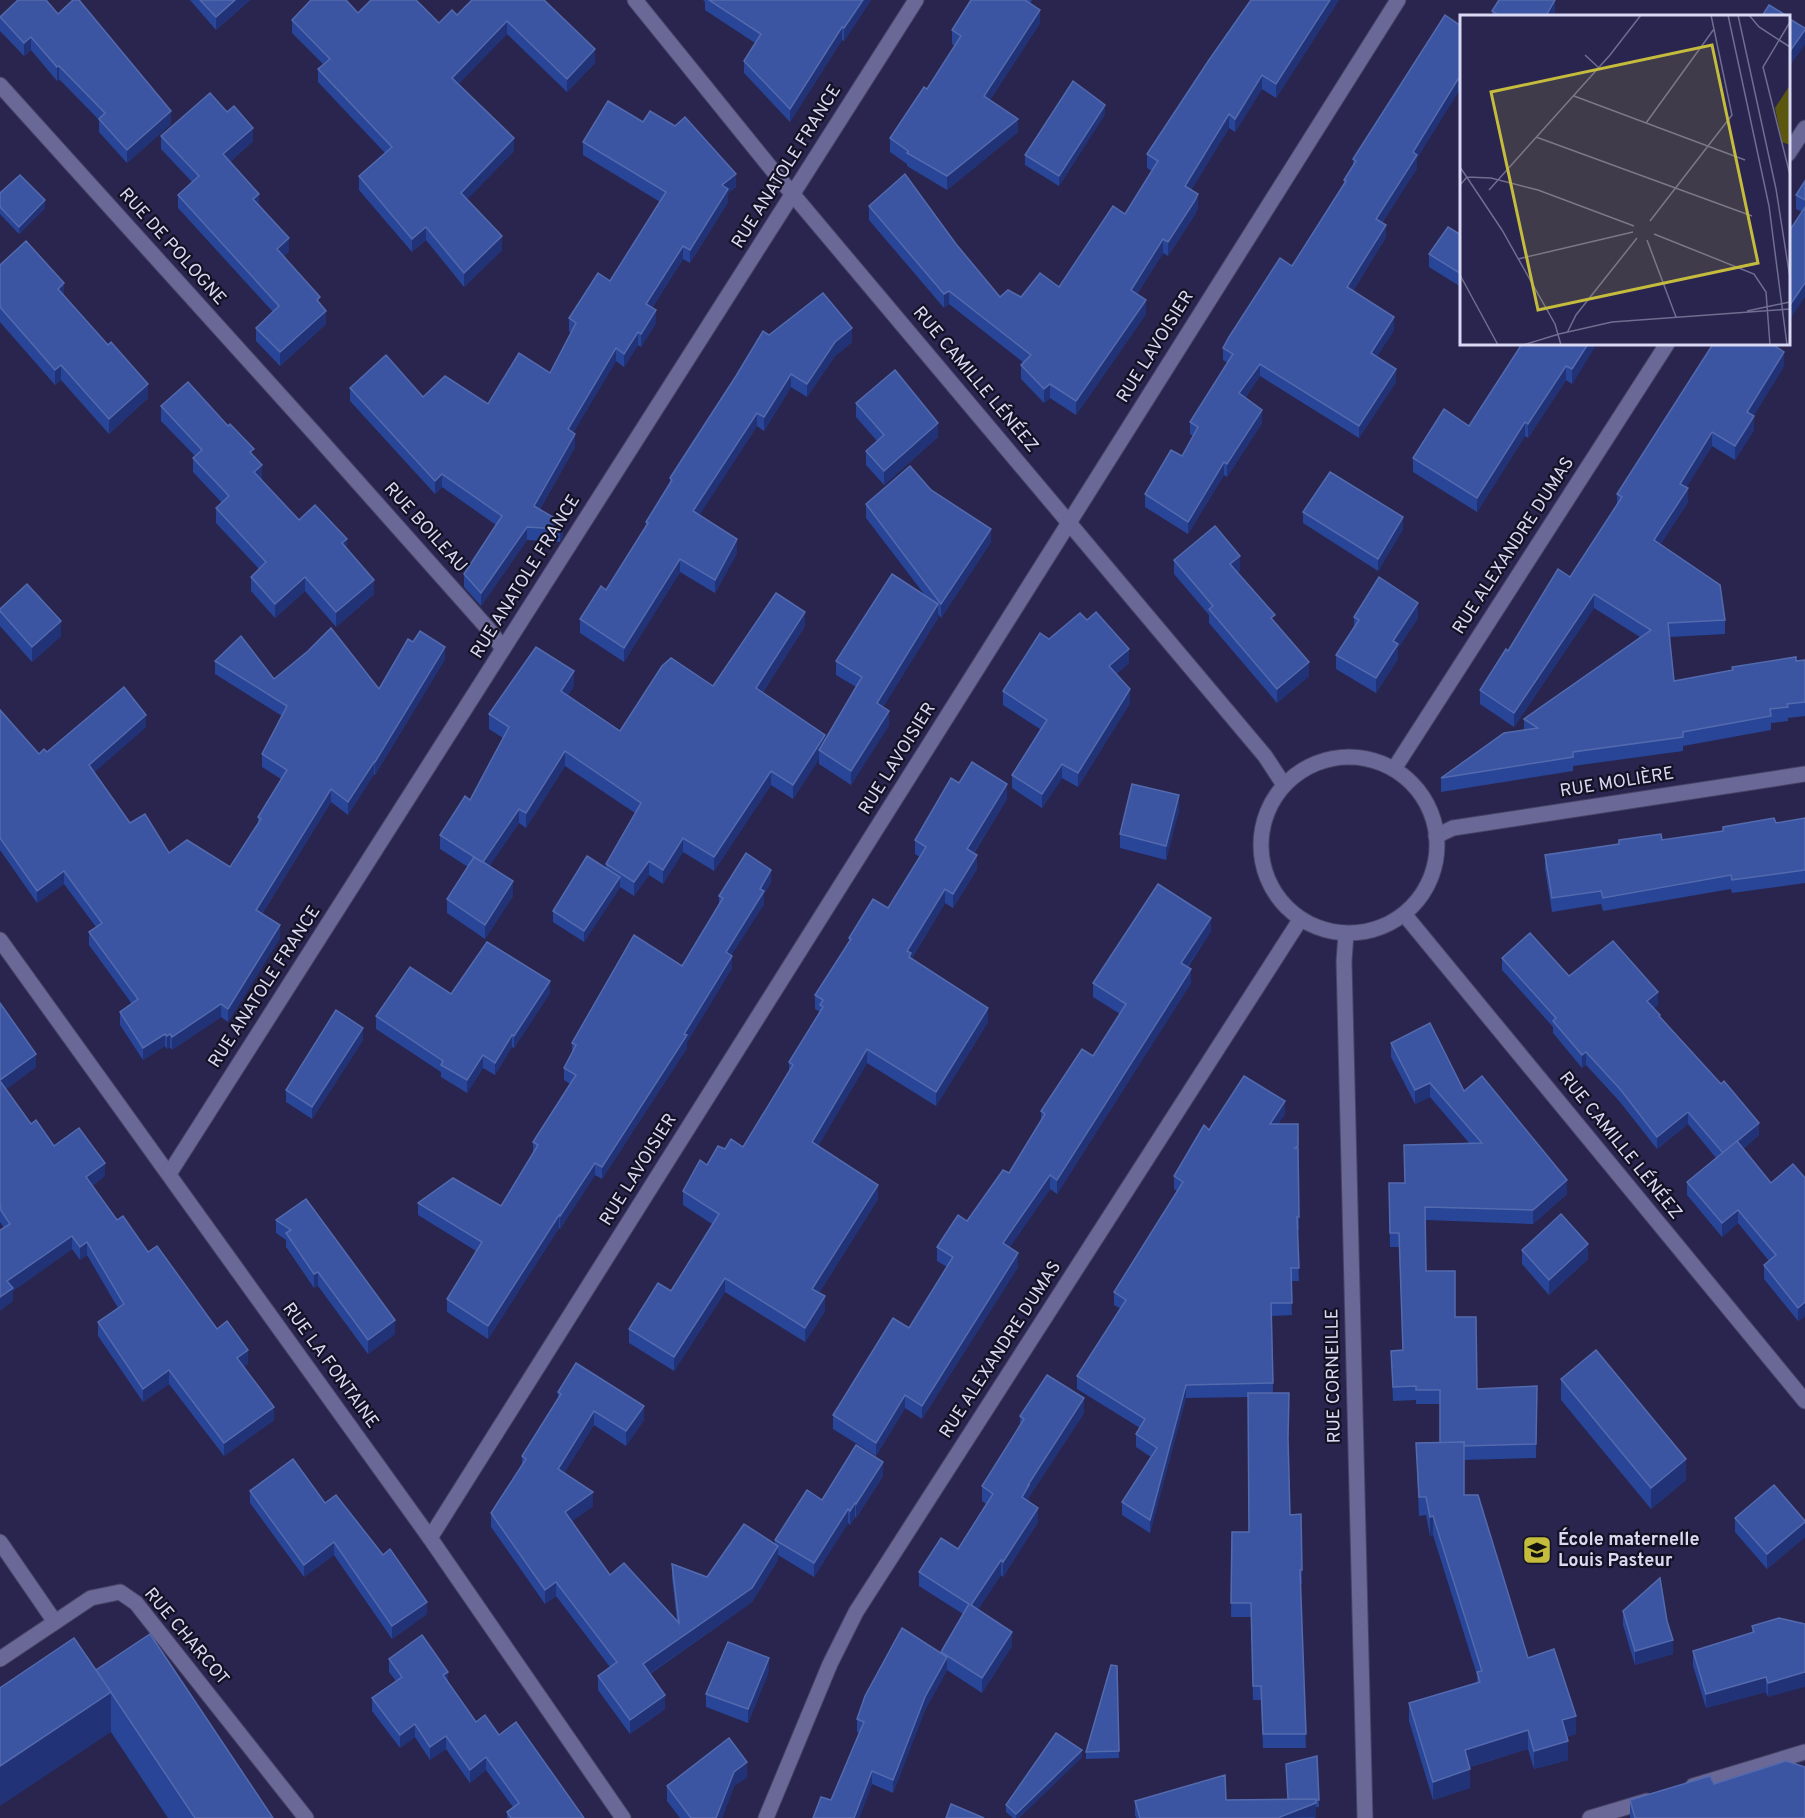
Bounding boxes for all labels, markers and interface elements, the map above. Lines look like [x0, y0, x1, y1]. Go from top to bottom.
inset map [1460, 15, 1790, 345]
street label: RUE ANATOLE FRANCE [727, 81, 847, 253]
street label: RUE DE POLOGNE [113, 184, 231, 310]
street label: RUE LAVOISIER [1112, 287, 1200, 407]
street label: RUE CAMILLE LÉNÉEZ [907, 301, 1044, 458]
street label: RUE ALEXANDRE DUMAS [1448, 453, 1580, 639]
street label: RUE BOILEAU [378, 478, 472, 578]
street label: RUE ANATOLE FRANCE [466, 491, 586, 663]
street label: RUE LAVOISIER [854, 699, 942, 819]
street label: RUE MOLIÈRE [1558, 761, 1676, 803]
street label: RUE ANATOLE FRANCE [204, 901, 326, 1073]
street label: RUE CAMILLE LÉNÉEZ [1553, 1066, 1688, 1225]
street label: RUE LAVOISIER [595, 1110, 683, 1230]
street label: RUE ALEXANDRE DUMAS [935, 1257, 1067, 1443]
street label: RUE LA FONTAINE [277, 1299, 383, 1433]
street label: RUE CORNEILLE [1321, 1308, 1347, 1444]
place label: École maternelle Louis Pasteur [1558, 1527, 1699, 1573]
school or university icon: École maternelle Louis Pasteur [1521, 1534, 1553, 1566]
street label: RUE CHARCOT [138, 1583, 234, 1691]

